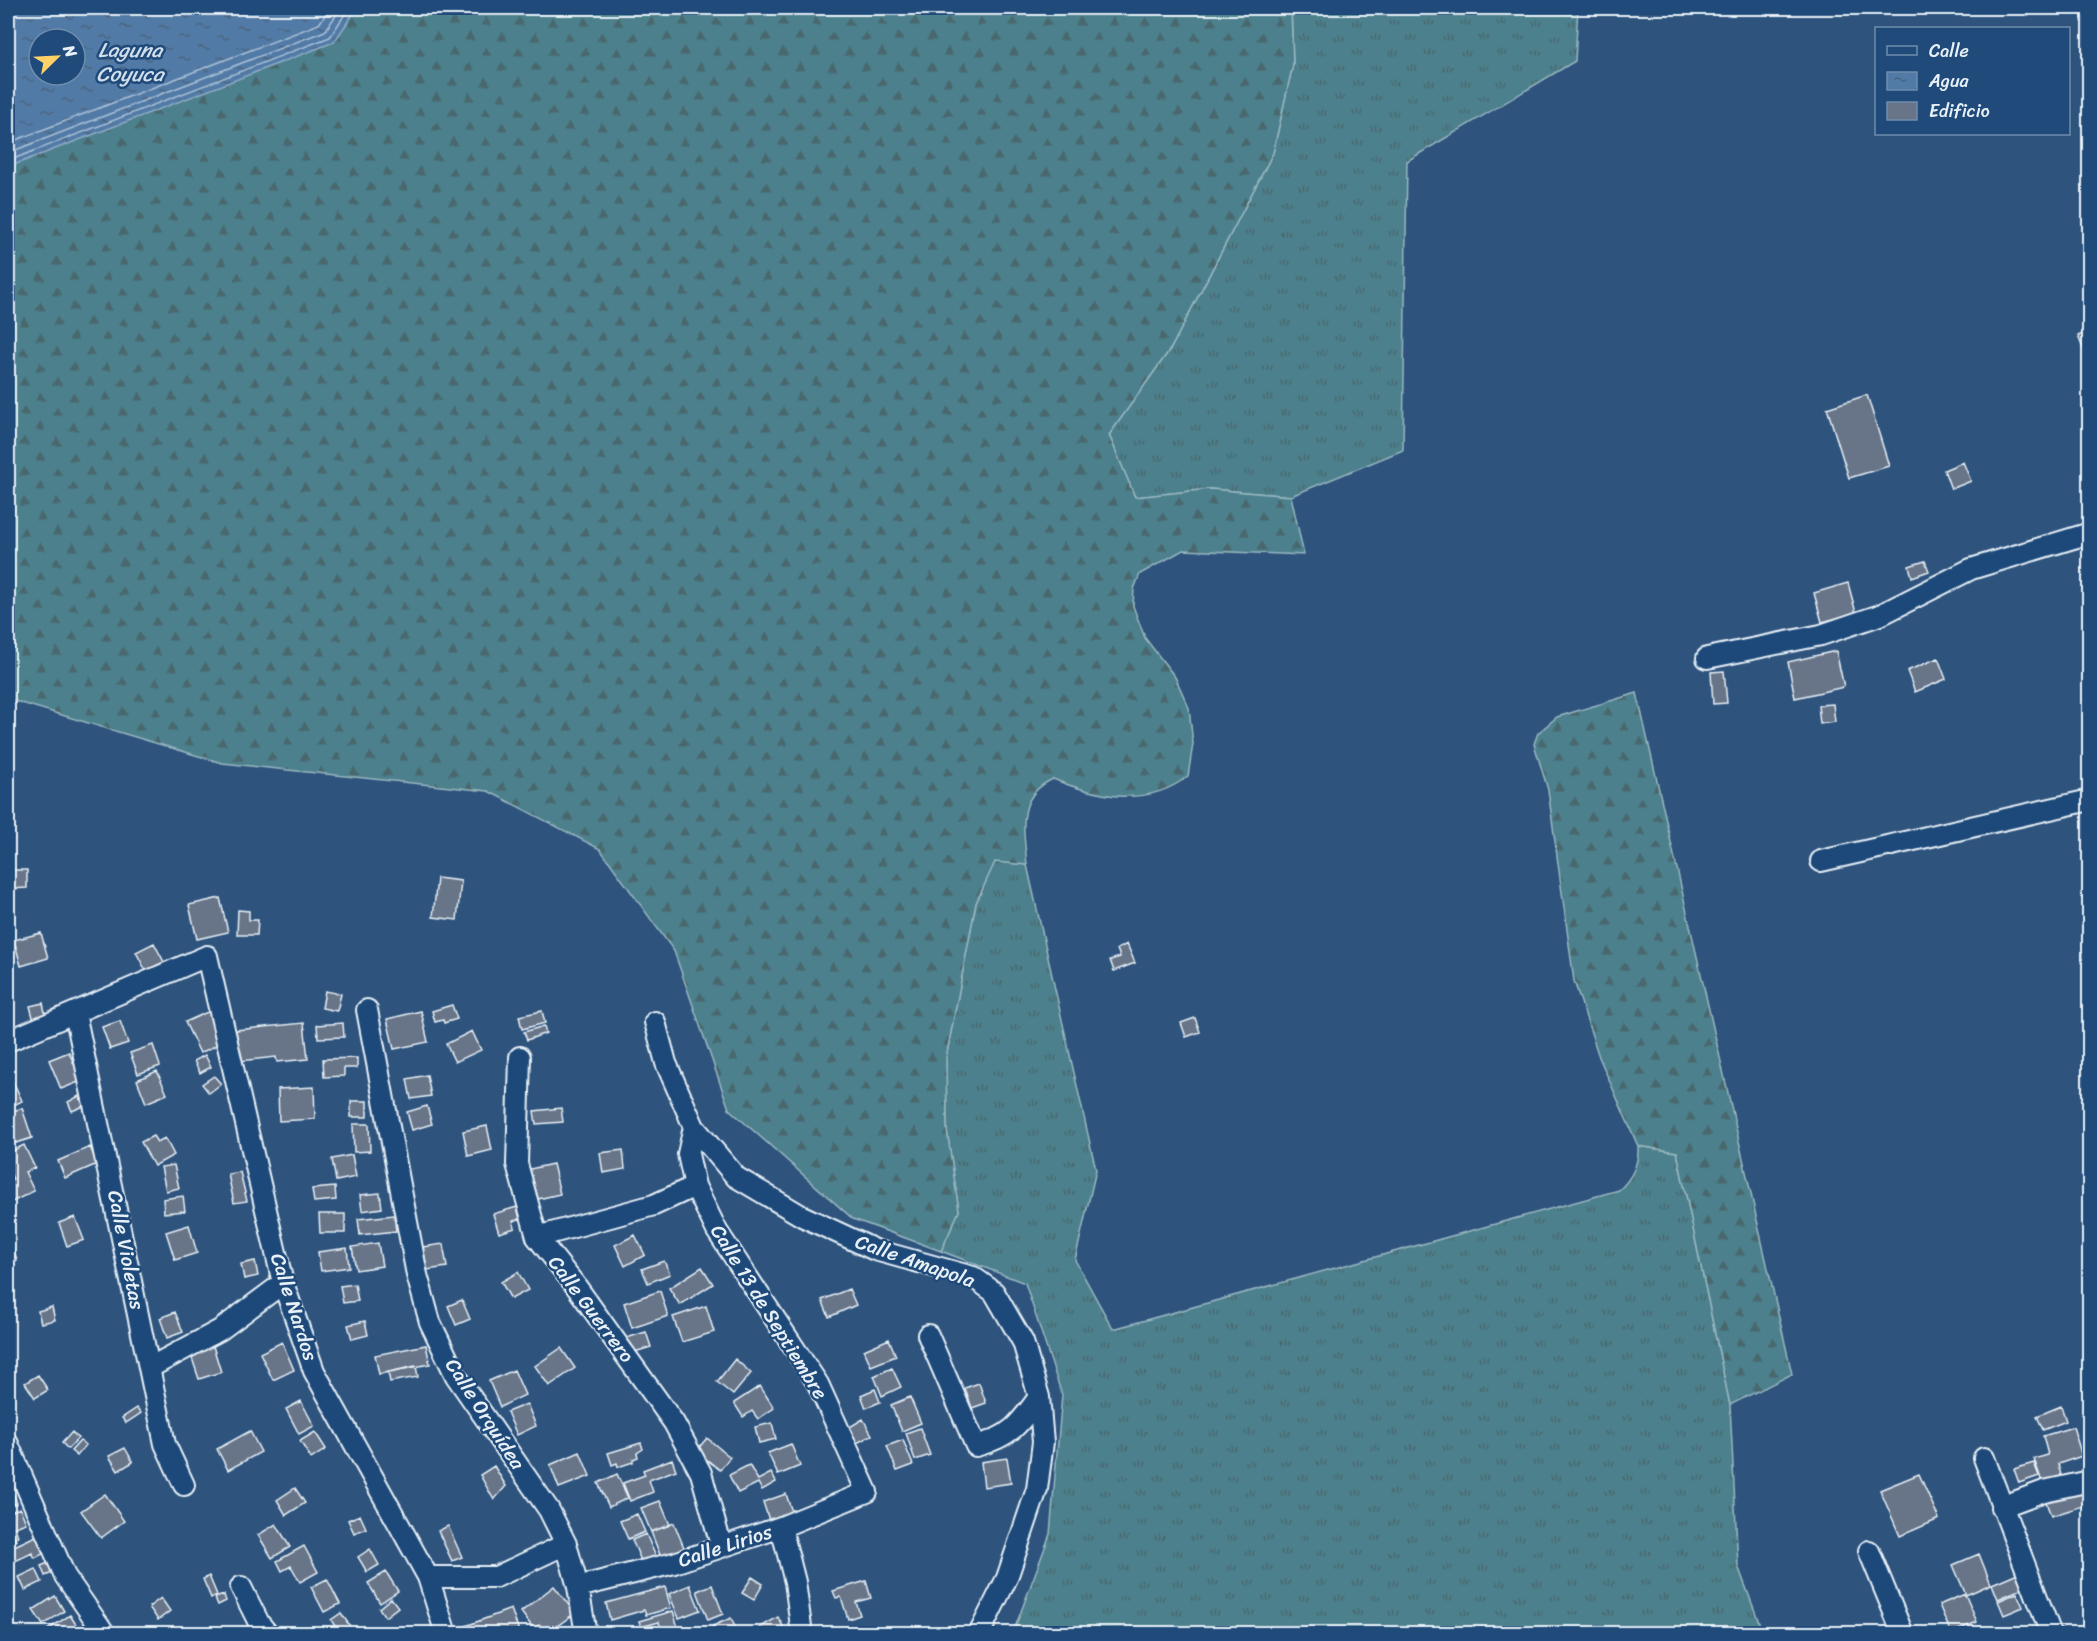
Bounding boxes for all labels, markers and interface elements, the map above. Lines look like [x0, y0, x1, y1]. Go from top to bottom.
north arrow [27, 27, 87, 87]
legend [1875, 27, 2070, 135]
water label: Laguna Coyuca [97, 31, 166, 93]
text: Calle [1929, 35, 1969, 67]
text: N [54, 39, 86, 63]
text: Agua [1928, 65, 1970, 97]
text: Edificio [1929, 95, 1990, 127]
street label: Calle Violetas [97, 1187, 155, 1313]
street label: Calle 13 de Septiembre [701, 1217, 837, 1407]
street label: Calle Amapola [850, 1224, 980, 1298]
street label: Calle Guerrero [539, 1247, 643, 1371]
street label: Calle Nardos [260, 1249, 328, 1366]
street label: Calle Orquídea [436, 1351, 535, 1478]
street label: Calle Lirios [673, 1514, 777, 1578]

